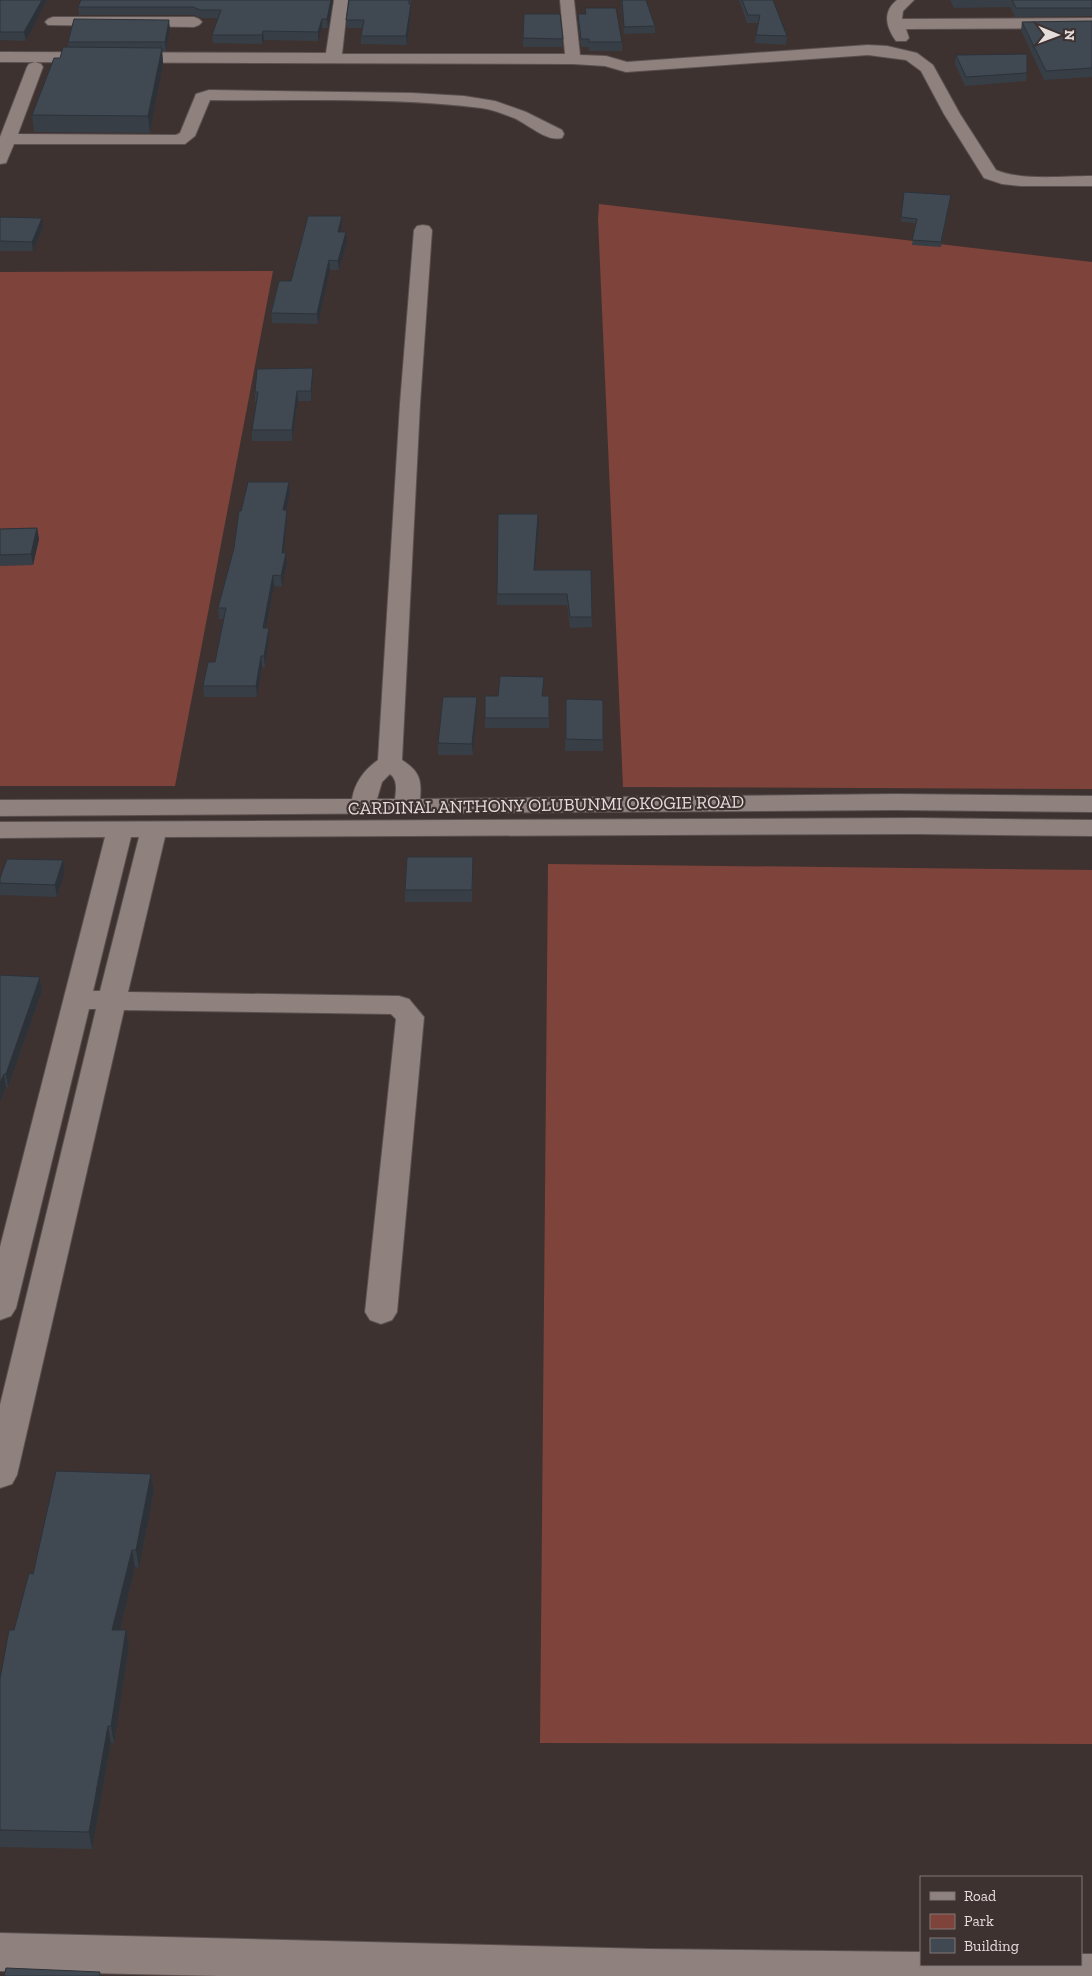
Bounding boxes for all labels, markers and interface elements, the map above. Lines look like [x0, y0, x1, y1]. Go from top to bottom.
north arrow [1032, 10, 1082, 60]
text: N [1061, 30, 1078, 41]
street label: CARDINAL ANTHONY OLUBUNMI OKOGIE ROAD [348, 791, 744, 819]
legend [920, 1876, 1082, 1966]
text: Road [964, 1887, 997, 1905]
text: Park [964, 1912, 994, 1930]
text: Building [964, 1937, 1019, 1955]

